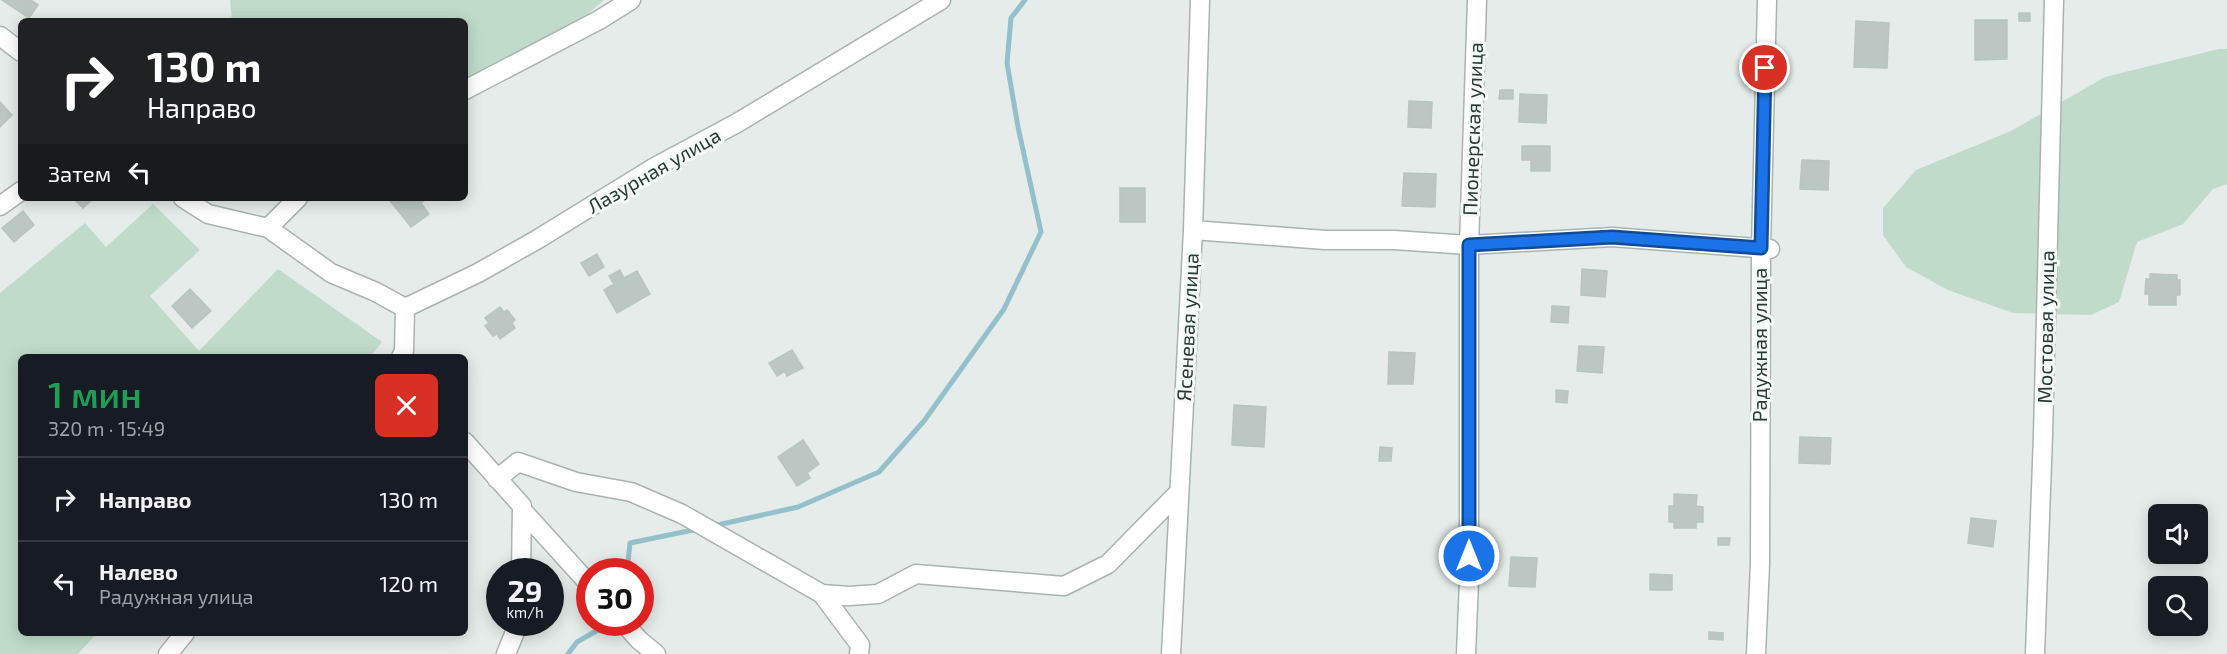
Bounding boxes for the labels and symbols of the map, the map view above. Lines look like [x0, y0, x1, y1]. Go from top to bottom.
street label: Пионерская улица [1457, 42, 1488, 216]
pin [1739, 42, 1790, 93]
street label: Лазурная улица [583, 122, 725, 219]
street label: Мостовая улица [2032, 250, 2059, 404]
street label: Ясеневая улица [1171, 252, 1204, 402]
street label: Радужная улица [1747, 268, 1772, 422]
position arrow [1437, 524, 1501, 588]
speed limit sign: 30 [576, 558, 654, 636]

